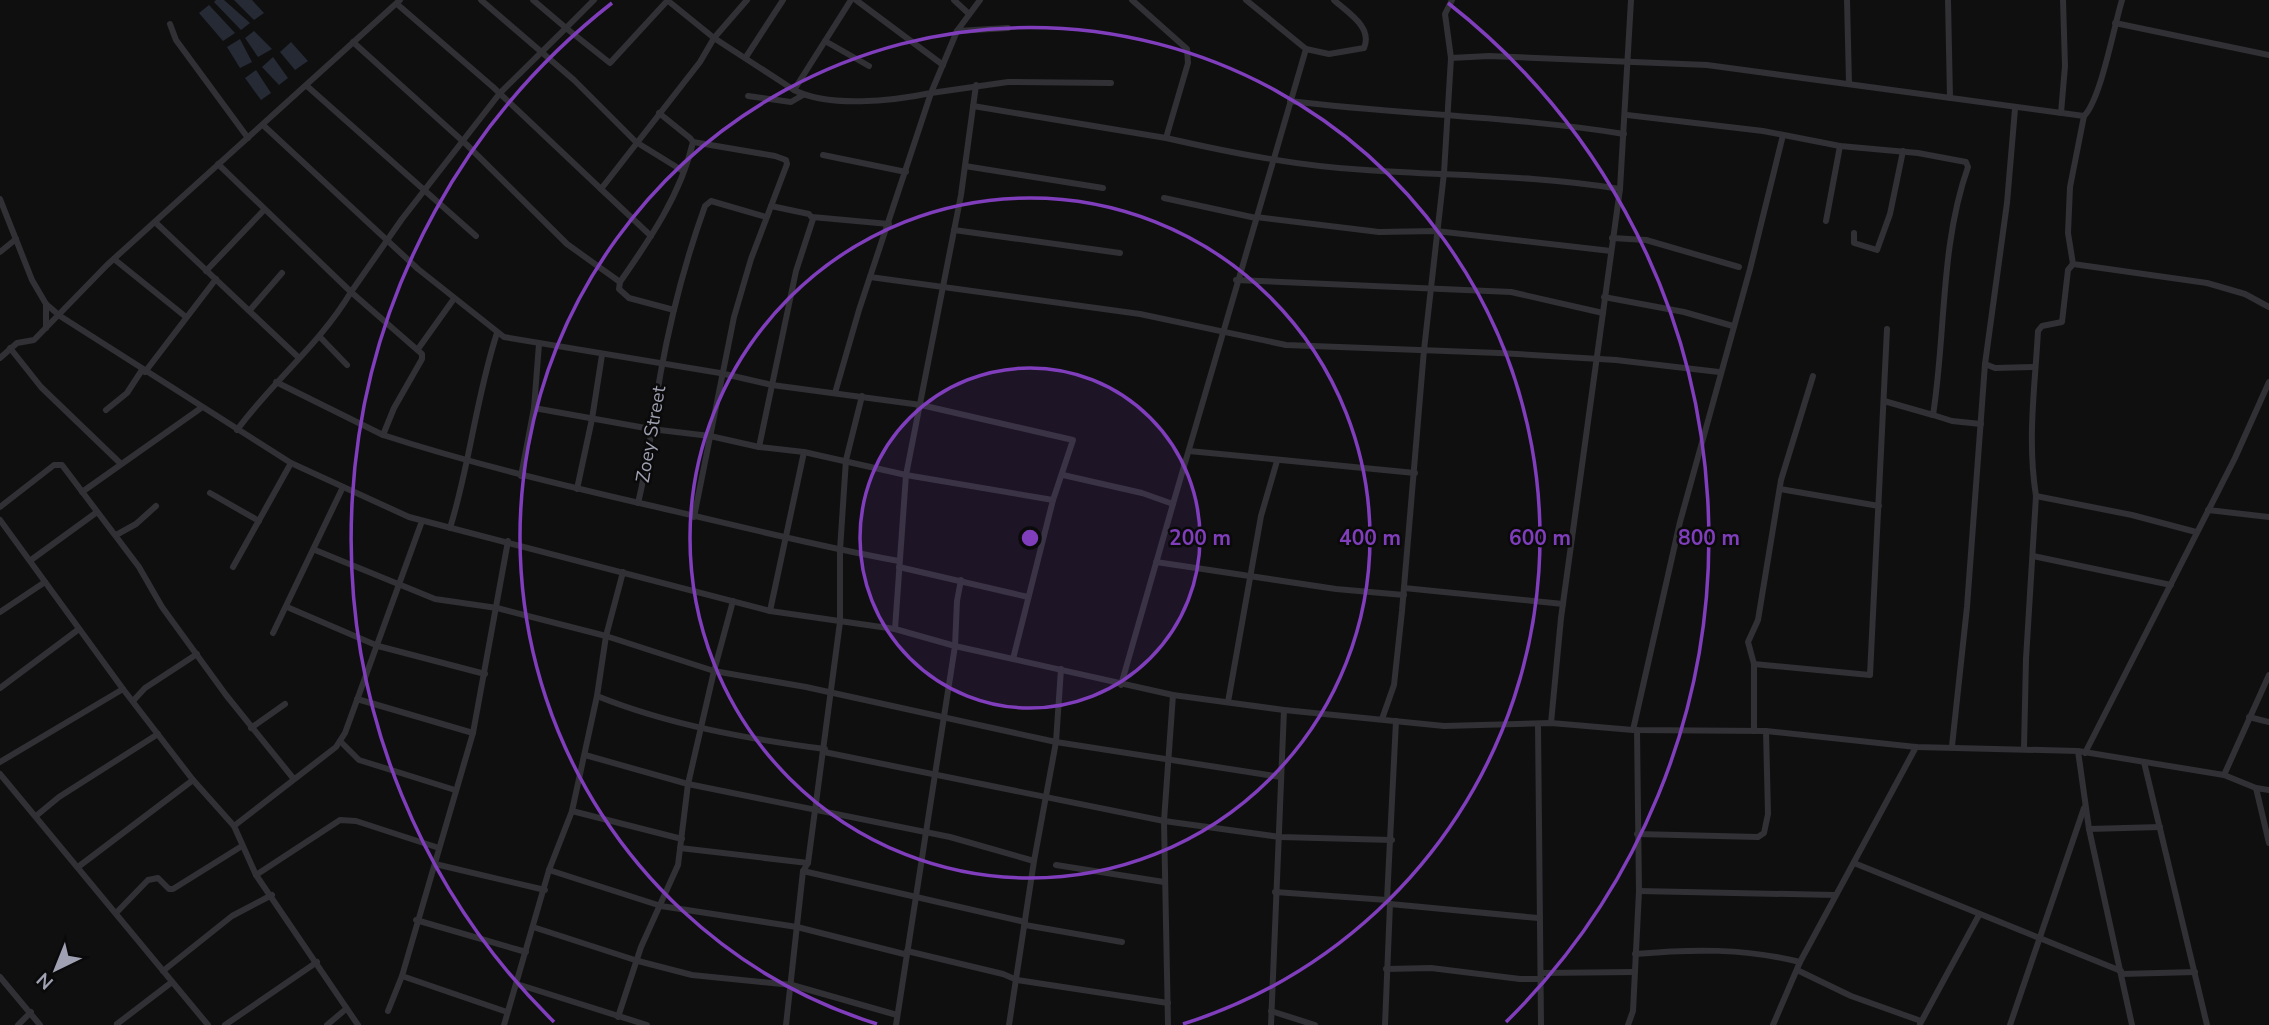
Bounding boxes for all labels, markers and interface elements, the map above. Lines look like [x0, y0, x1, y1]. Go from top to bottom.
street label: Zoey Street [630, 383, 672, 485]
text: 200 m [1169, 524, 1231, 552]
text: 400 m [1339, 524, 1401, 552]
text: 600 m [1509, 524, 1571, 552]
text: 800 m [1678, 524, 1740, 552]
centre of rings [1018, 526, 1042, 550]
north arrow [21, 934, 91, 1004]
text: N [31, 966, 59, 995]

